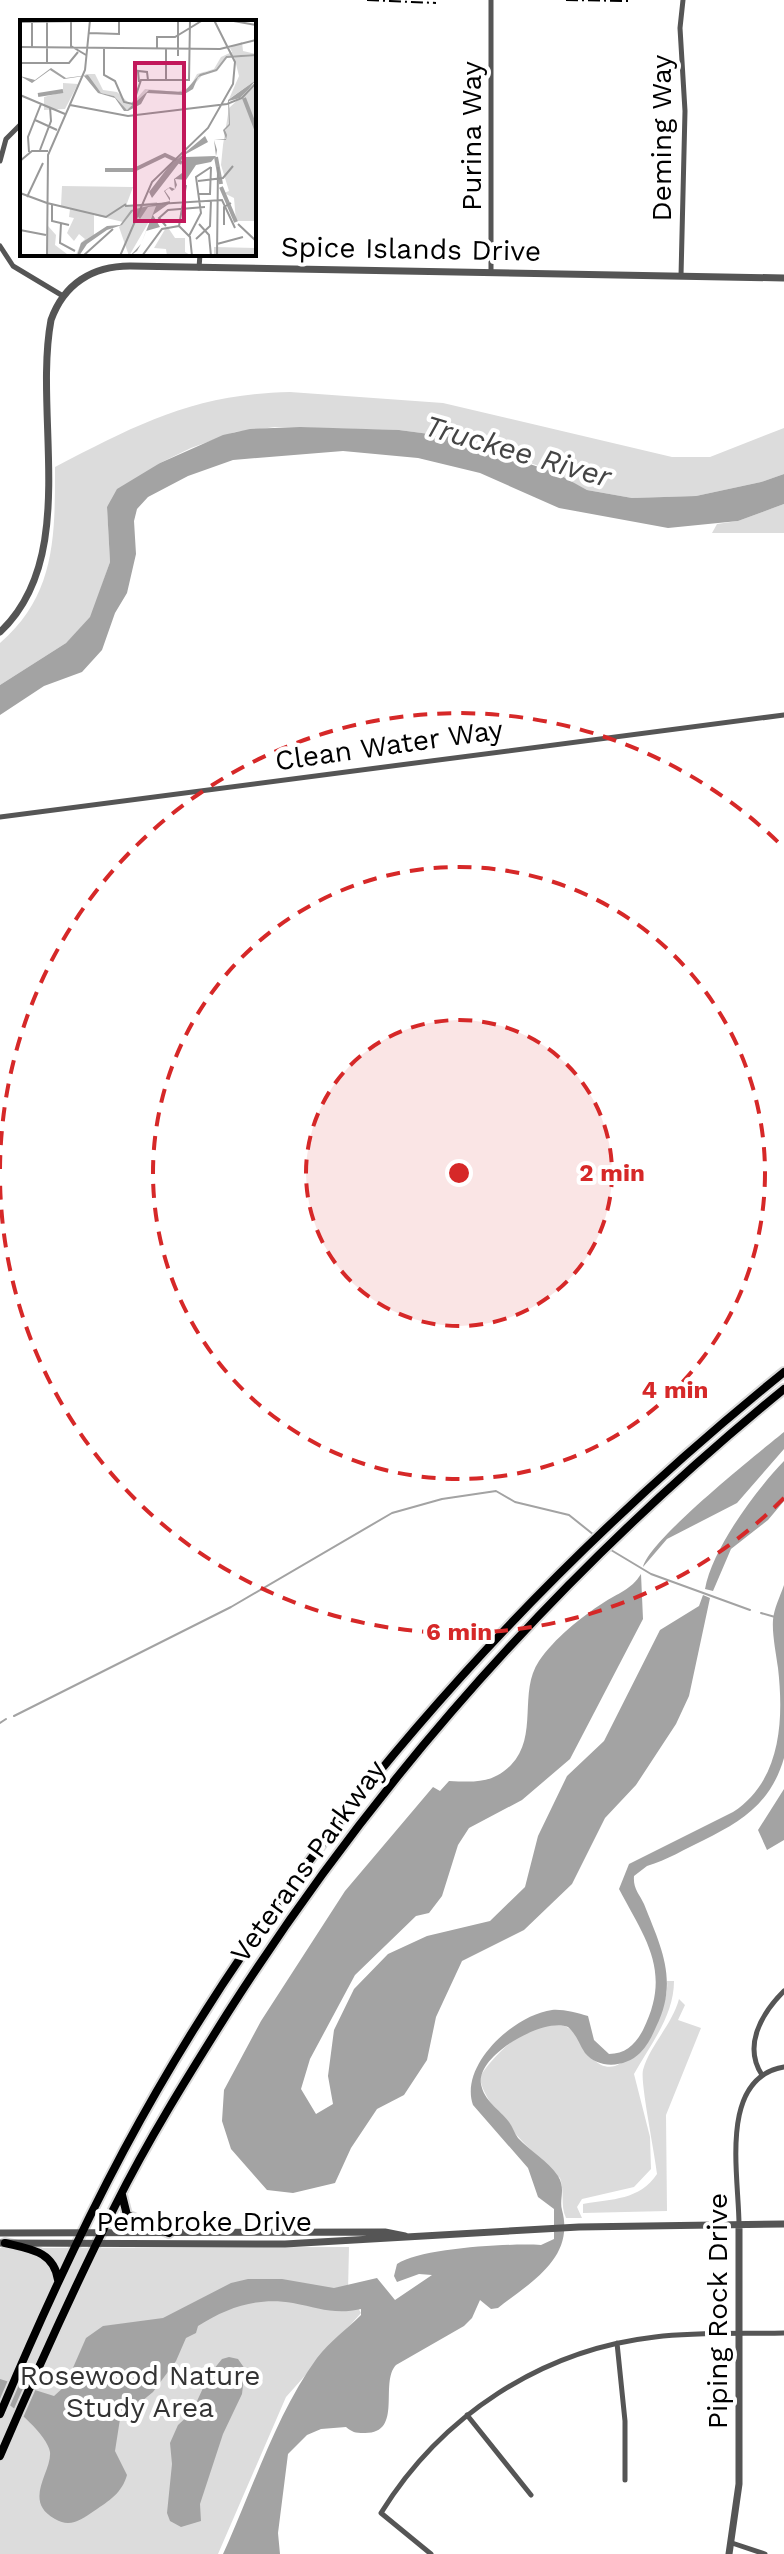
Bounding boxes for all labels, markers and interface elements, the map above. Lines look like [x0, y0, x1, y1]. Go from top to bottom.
inset map [20, 20, 256, 256]
street label: Deming Way [645, 54, 678, 221]
street label: Purina Way [455, 60, 488, 211]
street label: Spice Islands Drive [281, 230, 541, 268]
water label: Truckee River [421, 408, 617, 495]
street label: Clean Water Way [273, 713, 506, 777]
centre of rings [445, 1159, 473, 1187]
text: 2 min [579, 1159, 645, 1187]
text: 4 min [642, 1376, 708, 1404]
text: 6 min [426, 1618, 492, 1646]
street label: Veterans Parkway [224, 1753, 393, 1969]
street label: Piping Rock Drive [701, 2193, 734, 2429]
street label: Pembroke Drive [96, 2205, 312, 2238]
park label: Rosewood Nature Study Area [20, 2359, 261, 2424]

